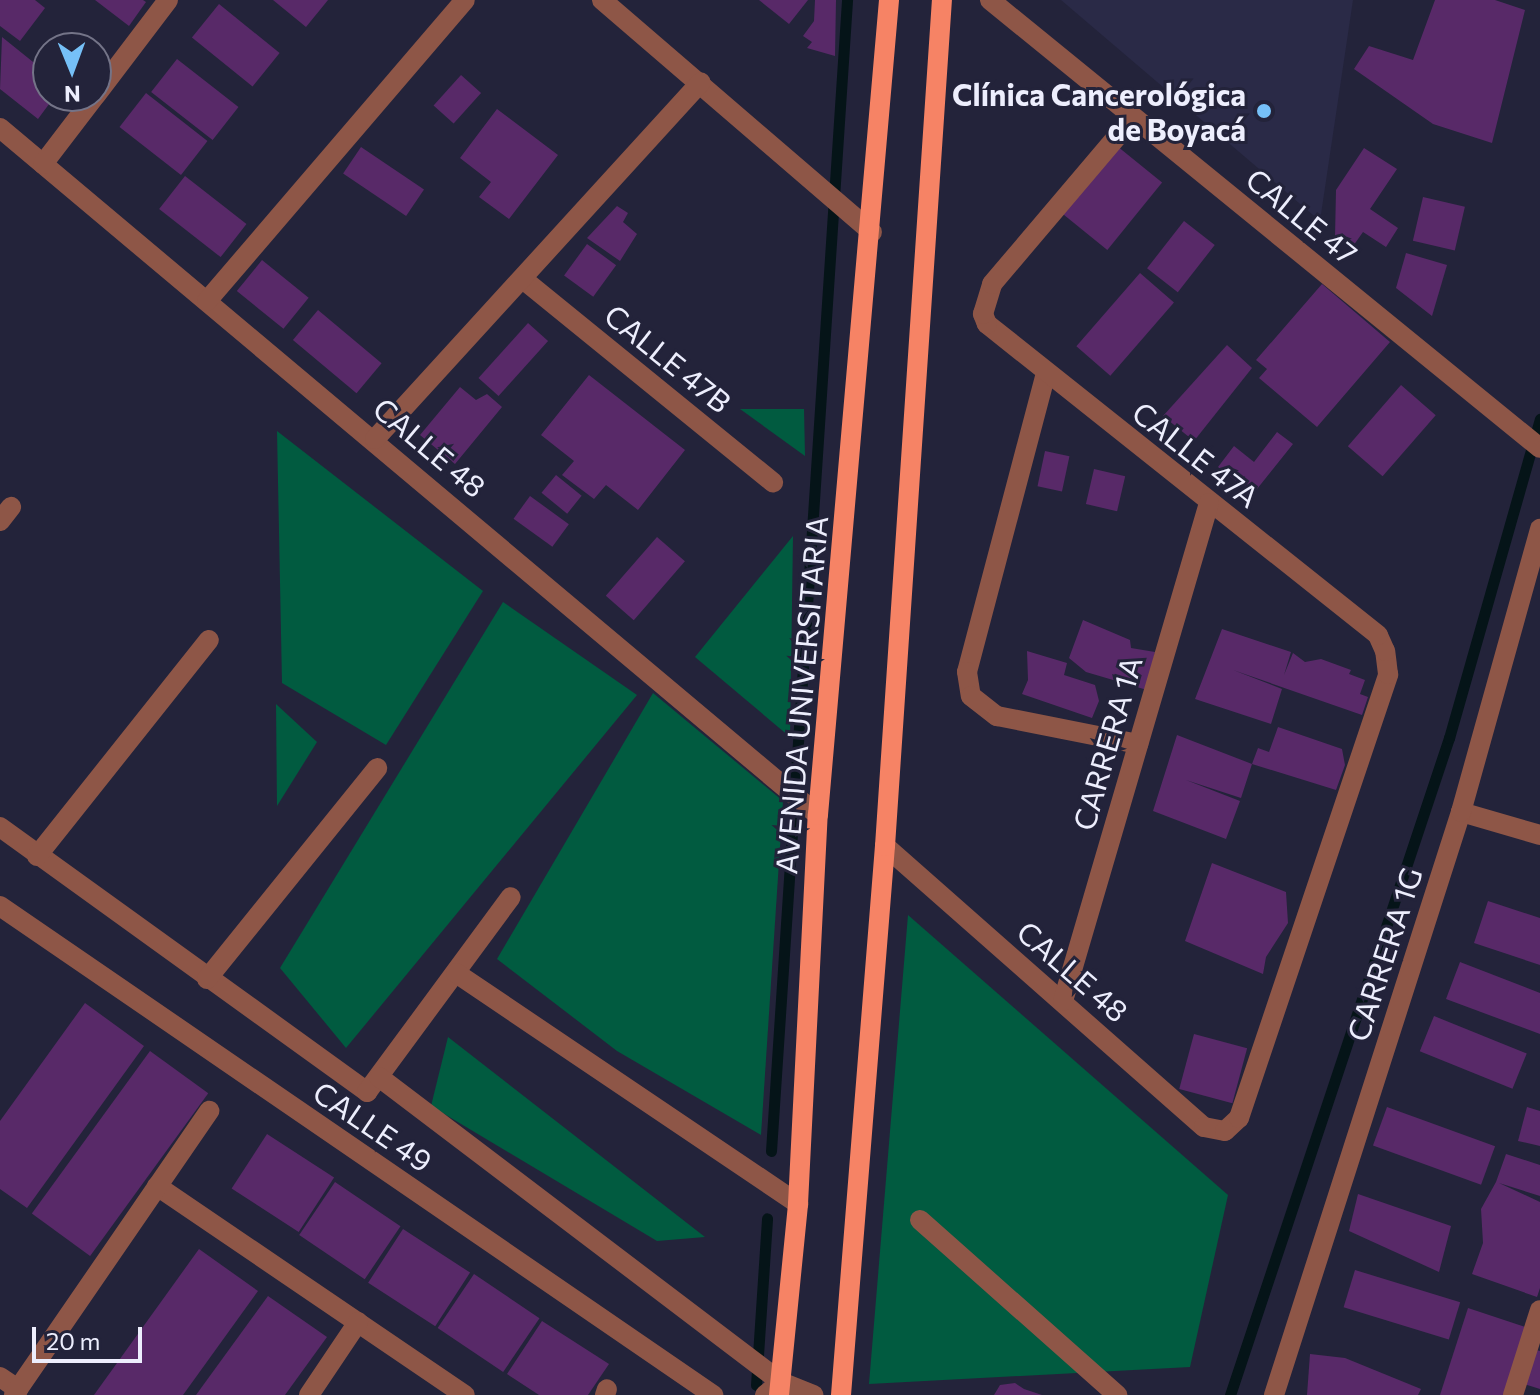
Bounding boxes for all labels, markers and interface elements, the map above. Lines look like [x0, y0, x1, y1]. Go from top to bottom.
north arrow [32, 32, 112, 112]
place label: Clínica Cancerológica de Boyacá [952, 76, 1246, 146]
text: N [64, 81, 81, 108]
marker: Clínica Cancerológica de Boyacá [1253, 100, 1275, 122]
street label: CALLE 47 [1239, 160, 1365, 272]
street label: CALLE 47B [598, 296, 738, 420]
street label: CALLE 48 [367, 390, 493, 504]
street label: CALLE 47A [1126, 393, 1266, 515]
street label: AVENIDA UNIVERSITARIA [767, 514, 835, 876]
street label: CARRERA 1A [1065, 652, 1149, 834]
street label: CARRERA 1G [1339, 863, 1429, 1045]
street label: CALLE 48 [1010, 913, 1136, 1029]
street label: CALLE 49 [307, 1073, 439, 1179]
scale bar [36, 1311, 146, 1361]
text: 20 m [46, 1326, 100, 1355]

